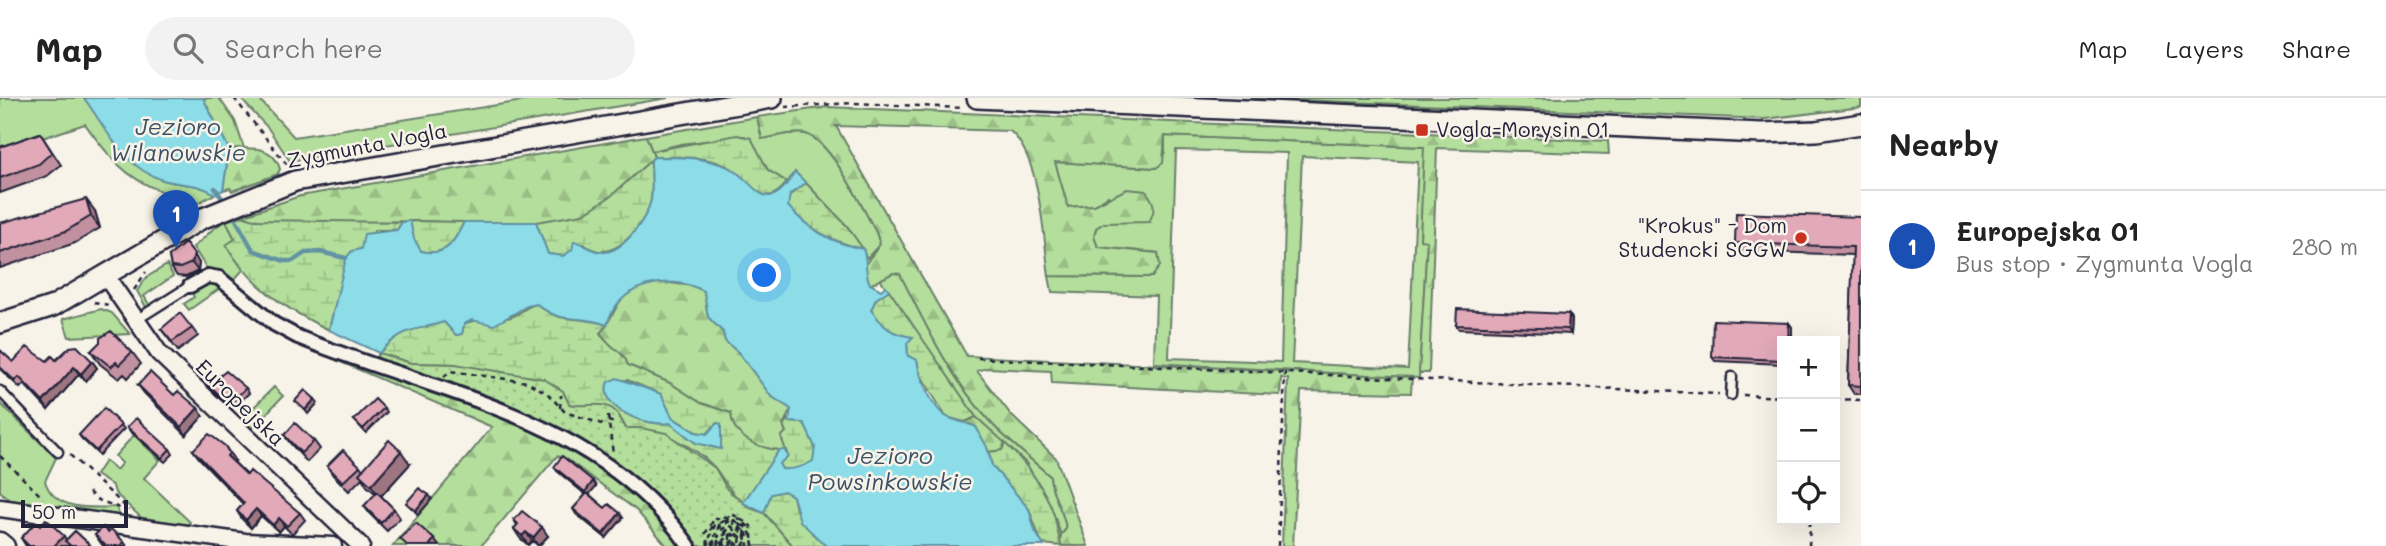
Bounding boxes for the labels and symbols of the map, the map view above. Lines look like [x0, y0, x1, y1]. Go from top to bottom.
water label: Jezioro Wilanowskie [110, 111, 246, 167]
place label: Vogla-Morysin 01 [1436, 115, 1609, 142]
street label: Zygmunta Vogla [284, 116, 449, 173]
marker: Vogla-Morysin 01 [1414, 122, 1430, 138]
pin: 1 [153, 190, 199, 248]
place label: "Krokus" - Dom Studencki SGGW [1618, 211, 1787, 262]
marker: "Krokus" - Dom Studencki SGGW [1793, 230, 1809, 246]
your location [747, 258, 781, 292]
street label: Europejska [191, 353, 291, 451]
water label: Jezioro Powsinkowskie [808, 440, 972, 496]
scale bar [21, 497, 128, 529]

